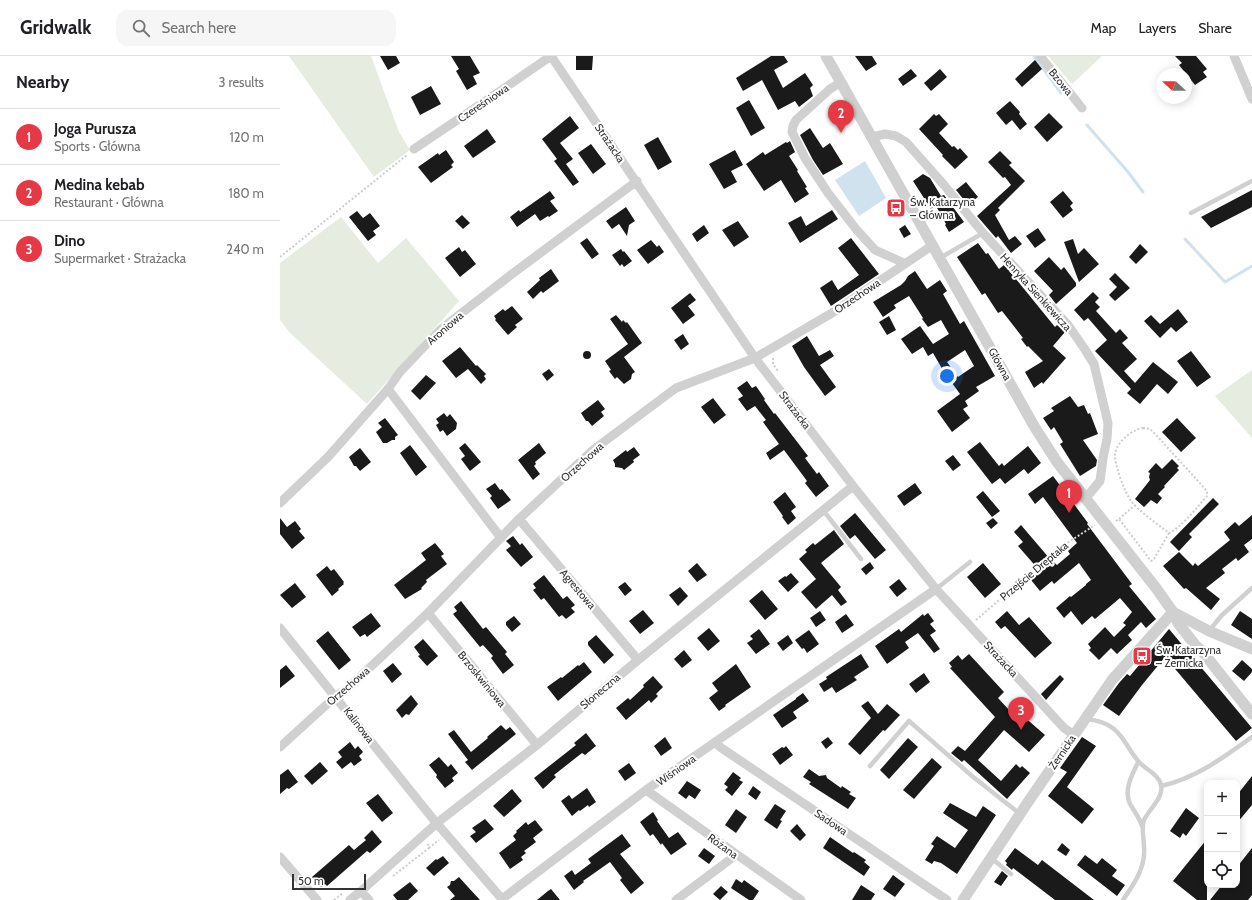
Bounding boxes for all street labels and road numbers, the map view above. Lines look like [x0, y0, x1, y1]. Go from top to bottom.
street label: Bzowa [1046, 66, 1077, 99]
street label: Czereśniowa [455, 80, 512, 125]
street label: Strażacka [592, 121, 629, 166]
street label: Henryka Sienkiewicza [997, 250, 1075, 334]
street label: Orzechowa [831, 275, 883, 317]
street label: Aroniowa [424, 308, 467, 348]
street label: Główna [985, 345, 1015, 383]
street label: Strażacka [776, 388, 814, 432]
street label: Orzechowa [558, 439, 607, 485]
street label: Przejście Dreptaka [997, 538, 1072, 604]
street label: Agrestowa [557, 566, 599, 613]
street label: Strażacka [981, 638, 1022, 680]
street label: Brzoskwiniowa [455, 648, 509, 711]
street label: Orzechowa [324, 663, 373, 709]
street label: Słoneczna [577, 670, 624, 712]
street label: Kalinowa [341, 704, 378, 746]
street label: Żernicka [1045, 731, 1079, 772]
street label: Wiśniowa [654, 751, 699, 789]
street label: Sadowa [812, 806, 851, 839]
street label: Różana [705, 830, 742, 862]

